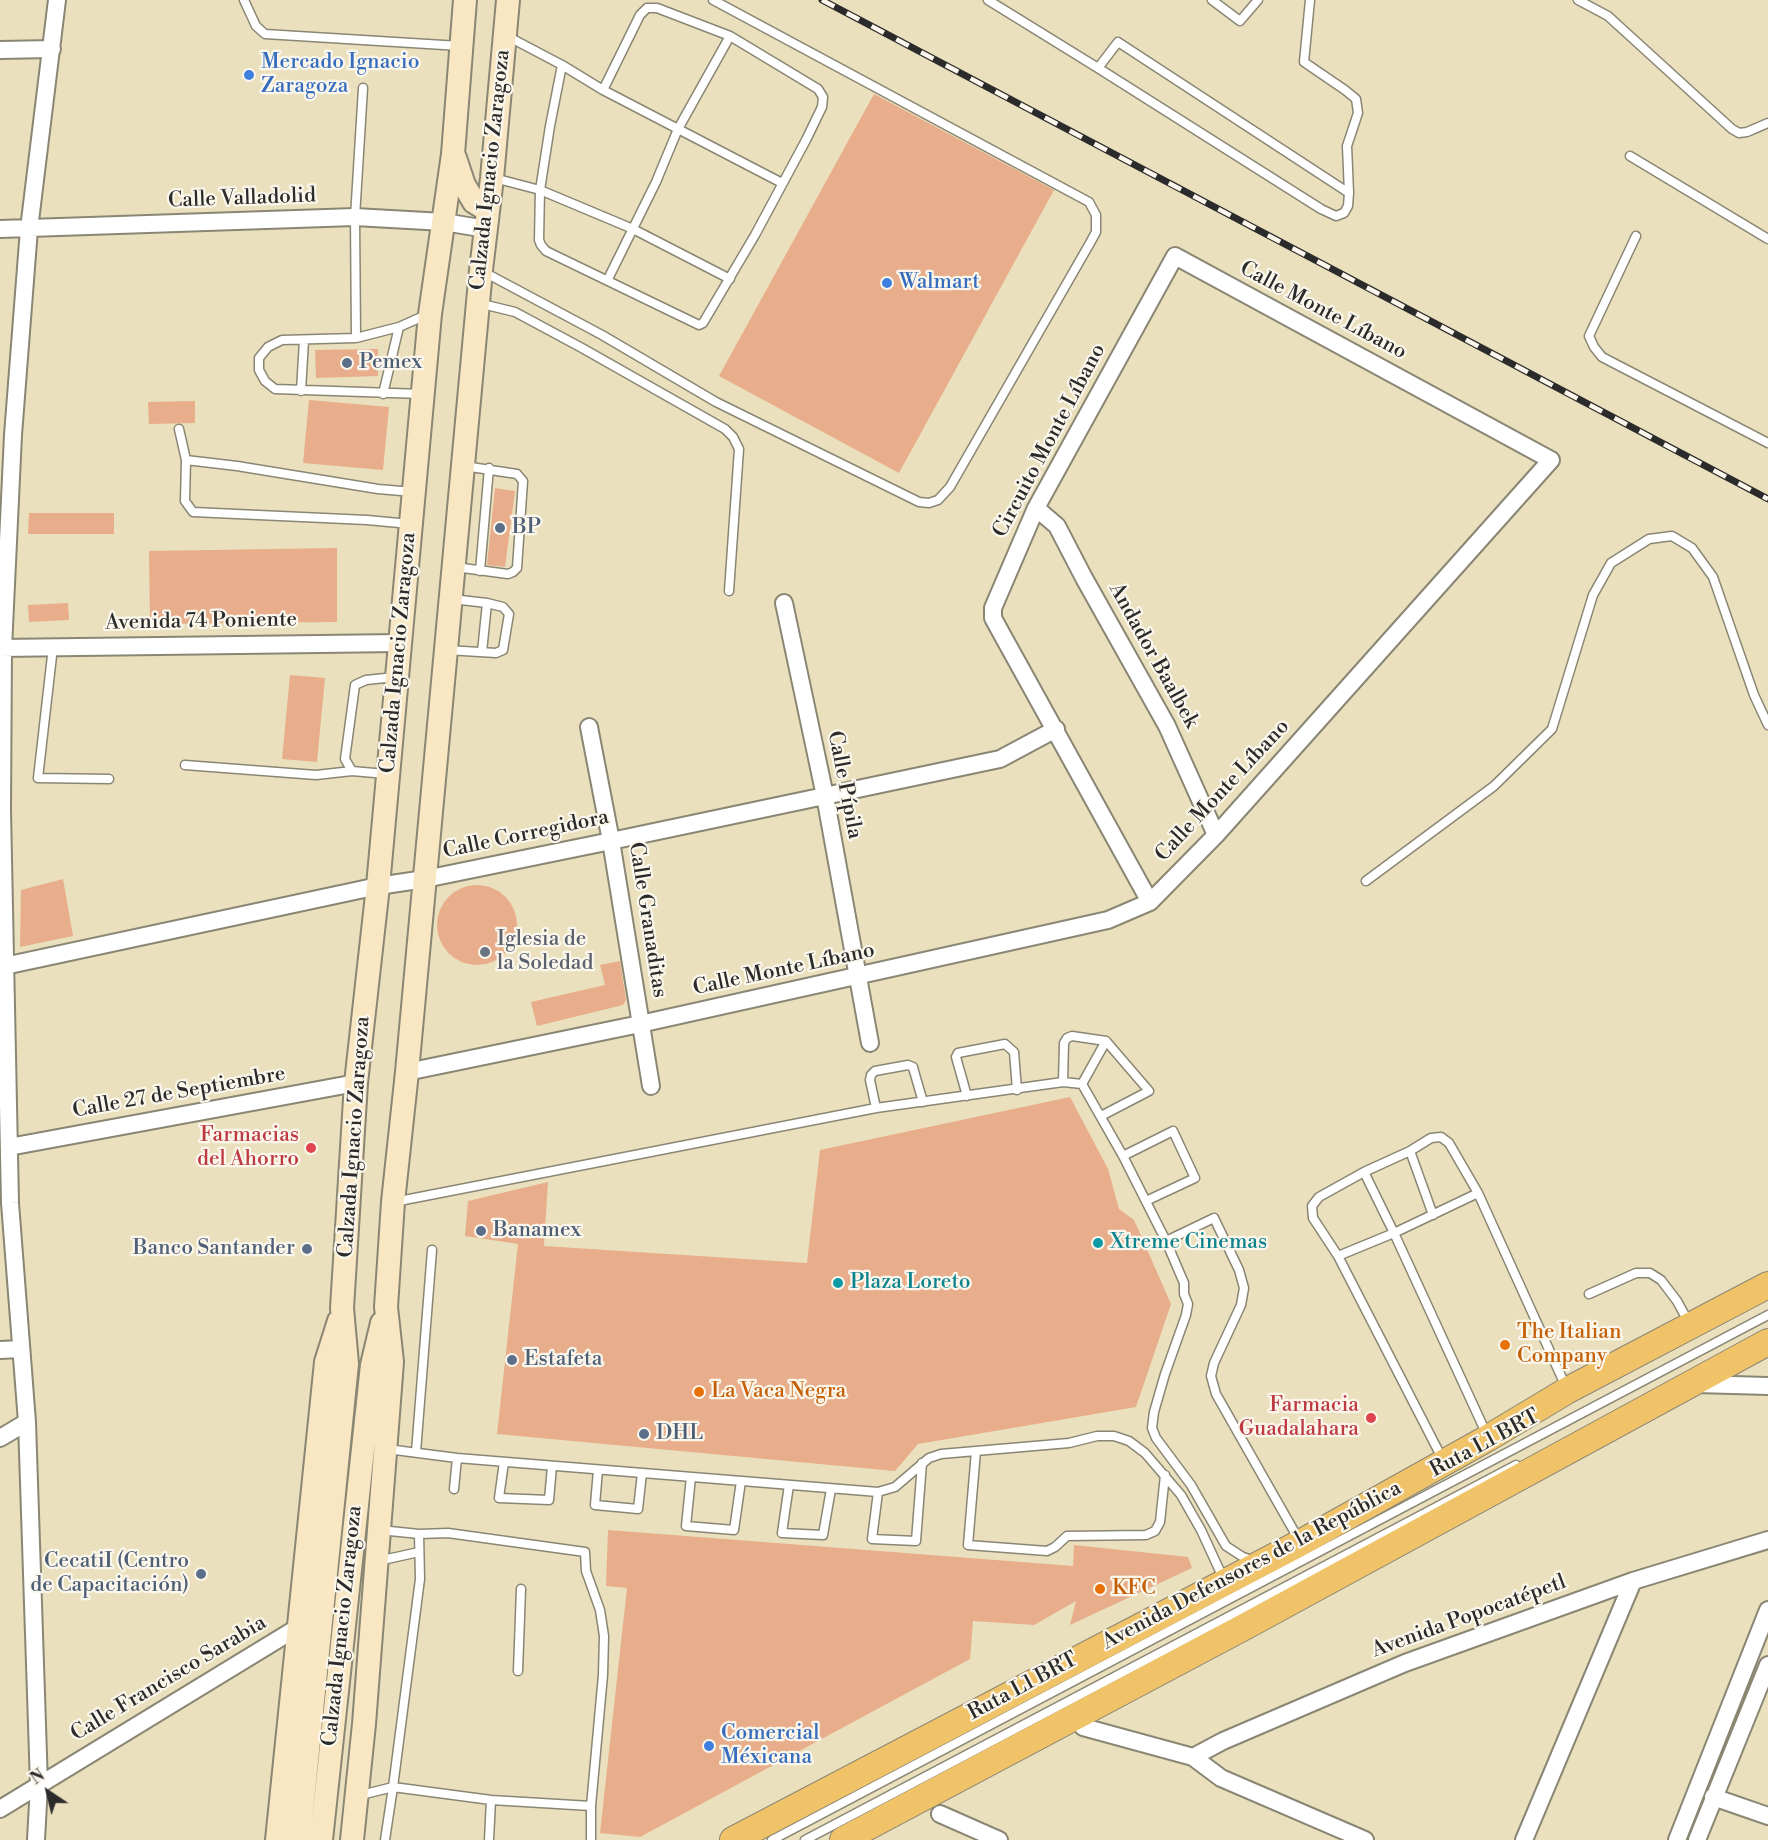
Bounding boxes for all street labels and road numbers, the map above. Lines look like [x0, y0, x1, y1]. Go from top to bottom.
street label: Calzada Ignacio Zaragoza [466, 48, 516, 292]
street label: Calle Valladolid [168, 184, 316, 214]
street label: Calle Monte Líbano [1235, 256, 1411, 366]
street label: Circuito Monte Líbano [988, 340, 1112, 542]
street label: Calzada Ignacio Zaragoza [376, 531, 422, 775]
street label: Andador Baalbek [1103, 579, 1203, 733]
street label: Avenida 74 Poniente [105, 608, 297, 636]
street label: Calle Monte Líbano [1151, 715, 1295, 867]
street label: Calle Pípila [821, 729, 867, 841]
street label: Calle Corregidora [441, 805, 611, 865]
street label: Calle Granaditas [622, 841, 672, 999]
street label: Calle Monte Líbano [691, 938, 877, 1002]
street label: Calzada Ignacio Zaragoza [334, 1016, 376, 1258]
street label: Calle 27 de Septiembre [71, 1062, 287, 1124]
street label: Ruta L1 BRT [1426, 1405, 1544, 1483]
street label: Avenida Defensores de la República [1098, 1476, 1406, 1656]
street label: Calzada Ignacio Zaragoza [318, 1504, 368, 1748]
street label: Avenida Popocatépetl [1368, 1570, 1570, 1664]
street label: Calle Francisco Sarabia [67, 1611, 271, 1747]
street label: Ruta L1 BRT [964, 1648, 1082, 1726]

